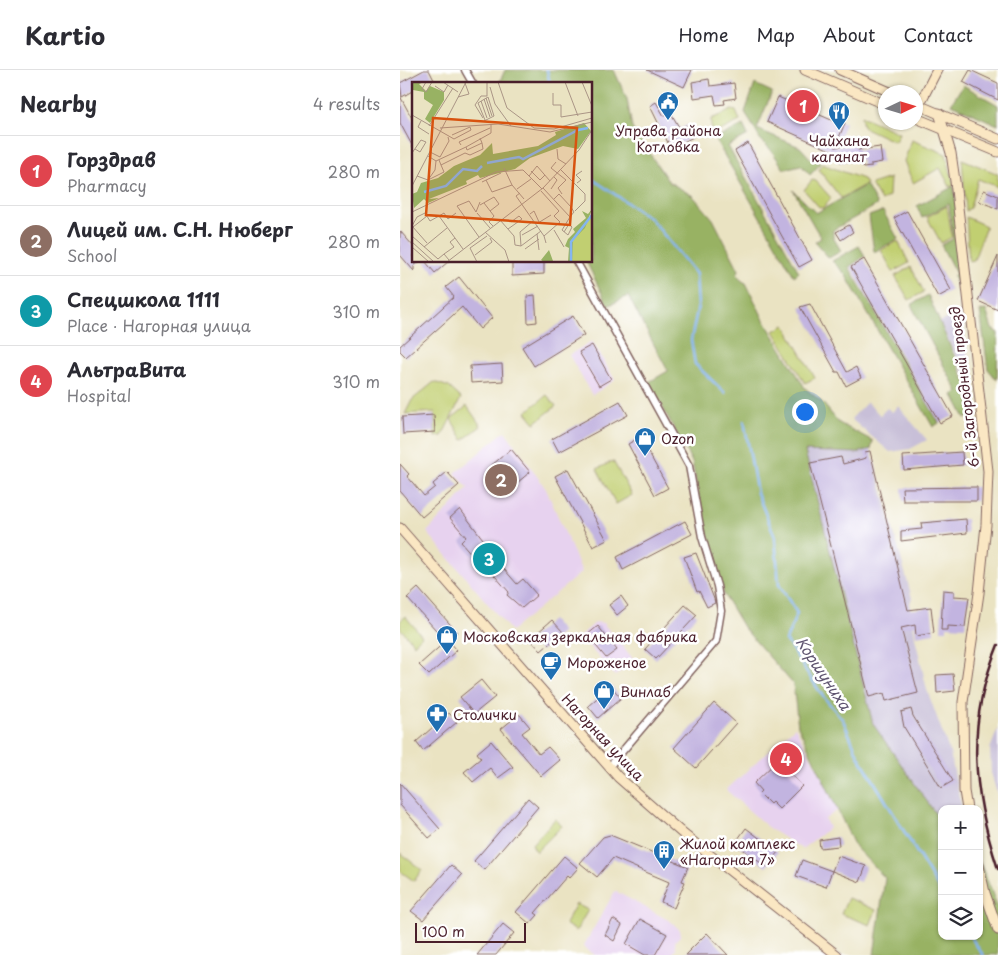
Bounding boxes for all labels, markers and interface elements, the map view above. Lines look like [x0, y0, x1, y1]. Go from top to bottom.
text: Kartio [25, 17, 105, 53]
text: Home [678, 21, 728, 48]
text: Map [756, 21, 795, 48]
text: About [823, 21, 875, 48]
text: Contact [903, 21, 973, 48]
inset map [412, 82, 592, 262]
north arrow [878, 85, 923, 130]
text: Nearby [20, 87, 97, 119]
pin: 1 [787, 87, 819, 125]
public building icon: Управа района Котловка [656, 90, 680, 121]
text: 4 results [313, 91, 380, 115]
restaurant icon: Чайхана каганат [827, 100, 851, 131]
place label: Управа района Котловка [615, 120, 721, 157]
place label: Чайхана каганат [809, 130, 870, 167]
text: Горздрав [67, 145, 156, 173]
text: 1 [32, 159, 40, 183]
text: 280 m [328, 159, 380, 183]
text: Pharmacy [67, 173, 147, 197]
text: Лицей им. С.Н. Нюберг [67, 215, 293, 243]
text: 2 [30, 229, 42, 253]
text: 280 m [328, 229, 380, 253]
text: School [67, 243, 117, 267]
text: Спецшкола 1111 [67, 285, 220, 313]
text: 3 [31, 299, 41, 323]
text: 310 m [332, 299, 380, 323]
street label: 6-й Загородный проезд [944, 305, 984, 469]
text: Place · Нагорная улица [67, 313, 251, 337]
text: АльтраВита [67, 355, 186, 383]
text: 4 [31, 369, 41, 393]
text: 310 m [332, 369, 380, 393]
text: Hospital [67, 383, 131, 407]
your location [792, 399, 818, 425]
shop icon: Ozon [633, 426, 657, 457]
place label: Ozon [661, 428, 694, 449]
pin: 2 [485, 461, 517, 499]
pin: 3 [473, 540, 505, 578]
shop icon: Московская зеркальная фабрика [435, 624, 459, 655]
place label: Московская зеркальная фабрика [463, 626, 697, 647]
water label: Коршуниха [791, 632, 857, 715]
cafe icon: Мороженое [539, 650, 563, 681]
place label: Мороженое [567, 652, 647, 673]
shop icon: Винлаб [592, 679, 616, 710]
place label: Винлаб [620, 681, 671, 702]
street label: Нагорная улица [557, 689, 649, 785]
pharmacy icon: Столички [425, 702, 449, 733]
place label: Столички [453, 704, 517, 725]
pin: 4 [770, 740, 802, 778]
map controls [938, 805, 983, 940]
button: + [938, 805, 983, 850]
place label: Жилой комплекс «Нагорная 7» [680, 833, 795, 870]
building icon: Жилой комплекс «Нагорная 7» [652, 839, 676, 870]
button: − [938, 850, 983, 895]
button: layers [938, 895, 983, 940]
scale bar [415, 920, 526, 943]
text: 100 m [422, 921, 465, 942]

